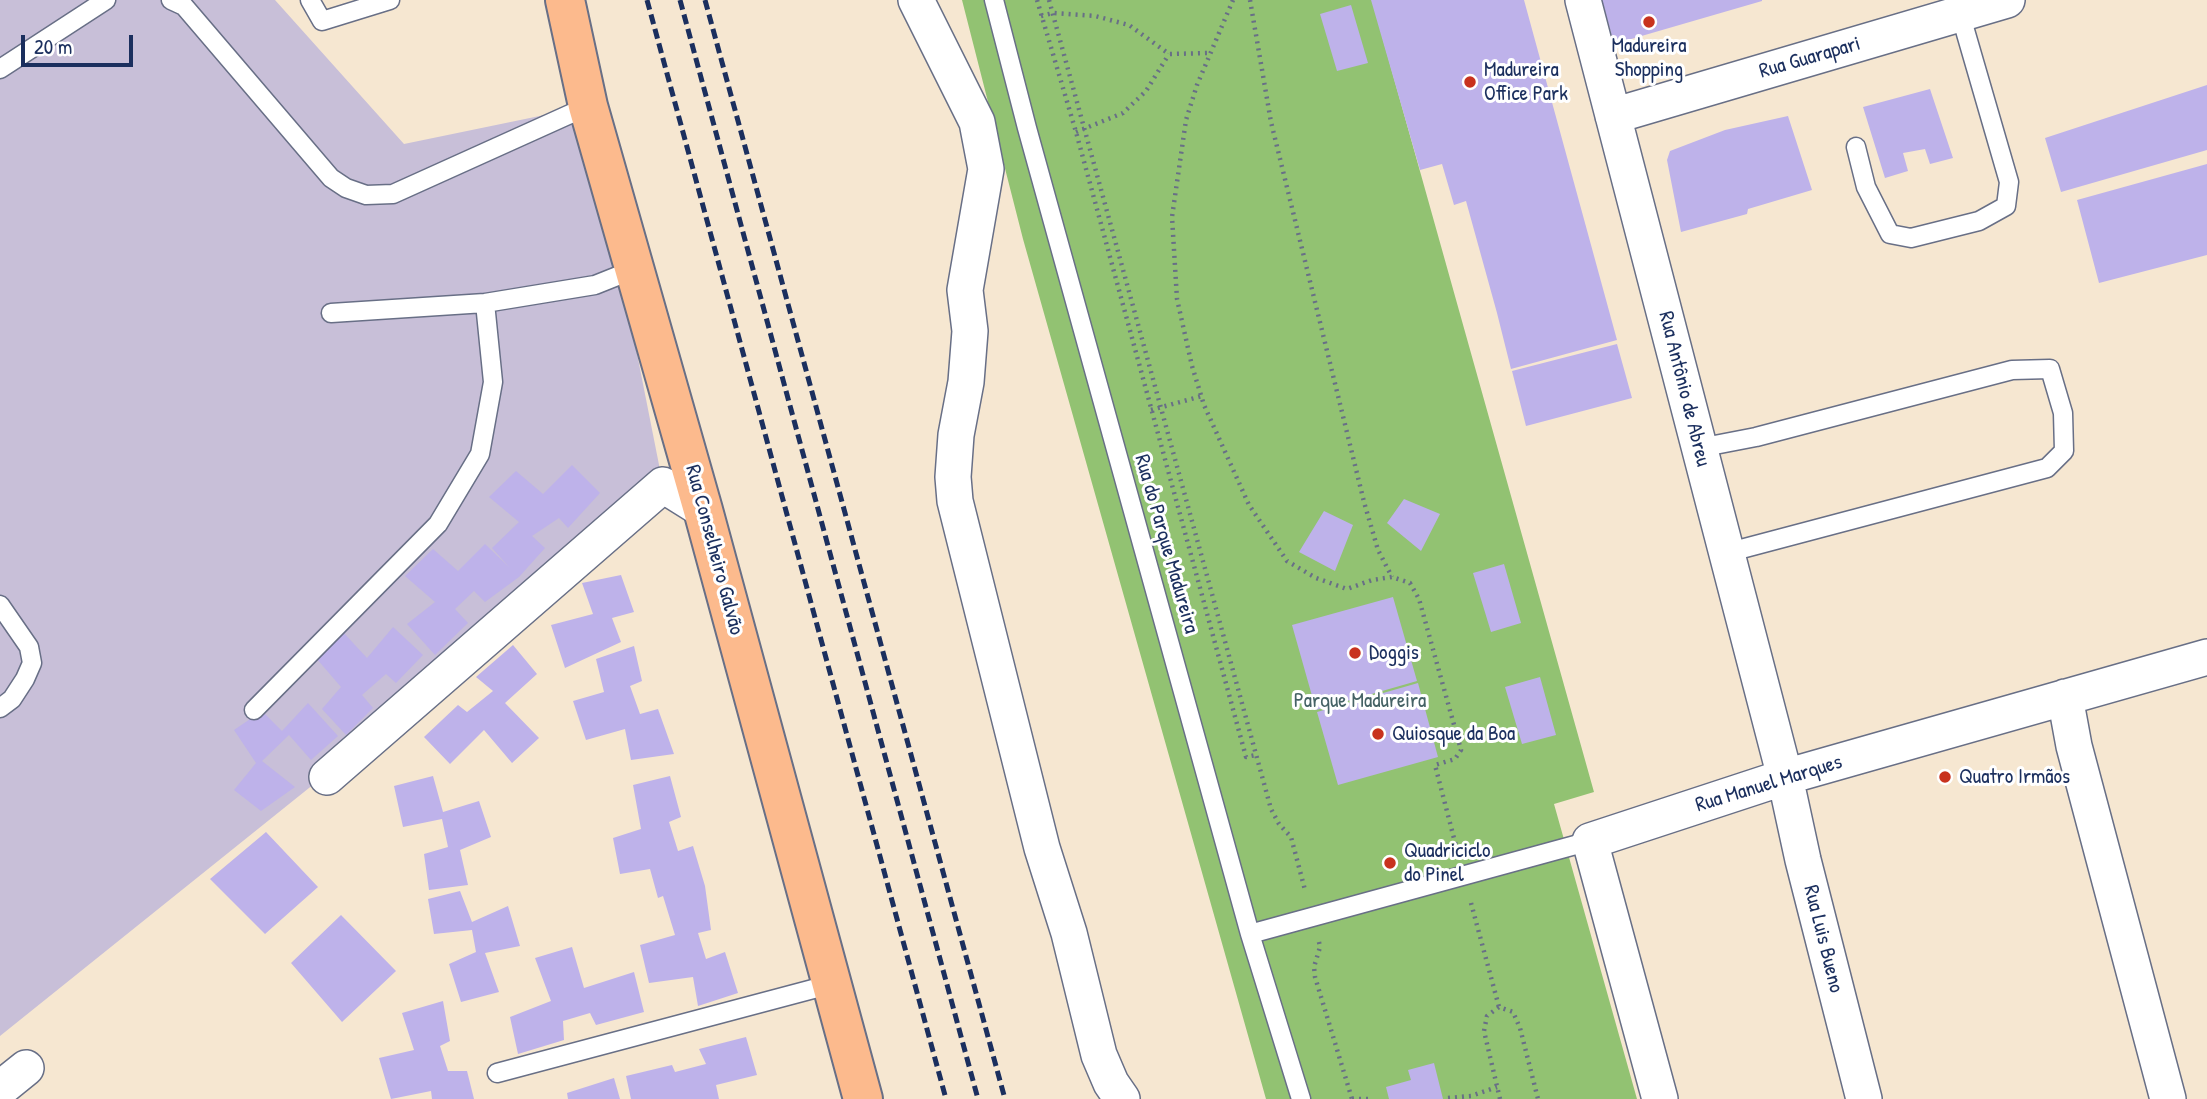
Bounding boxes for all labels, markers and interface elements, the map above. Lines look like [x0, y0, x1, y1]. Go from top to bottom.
marker: Madureira Shopping [1641, 14, 1657, 30]
scale bar [24, 21, 136, 65]
text: 20 m [34, 32, 72, 61]
street label: Rua Guarapari [1757, 32, 1863, 84]
place label: Madureira Shopping [1612, 33, 1686, 83]
place label: Madureira Office Park [1484, 57, 1568, 107]
marker: Madureira Office Park [1462, 74, 1478, 90]
street label: Rua Antônio de Abreu [1653, 309, 1715, 469]
street label: Rua do Parque Madureira [1128, 452, 1204, 636]
street label: Rua Conselheiro Galvão [679, 462, 749, 638]
place label: Doggis [1369, 640, 1419, 666]
marker: Doggis [1347, 645, 1363, 661]
park label: Parque Madureira [1294, 688, 1426, 714]
place label: Quiosque da Boa [1392, 721, 1515, 747]
marker: Quiosque da Boa [1370, 726, 1386, 742]
street label: Rua Manuel Marques [1693, 750, 1845, 818]
place label: Quatro Irmãos [1959, 764, 2070, 790]
marker: Quatro Irmãos [1937, 769, 1953, 785]
place label: Quadriciclo do Pinel [1404, 838, 1490, 888]
marker: Quadriciclo do Pinel [1382, 855, 1398, 871]
street label: Rua Luis Bueno [1797, 882, 1849, 996]

